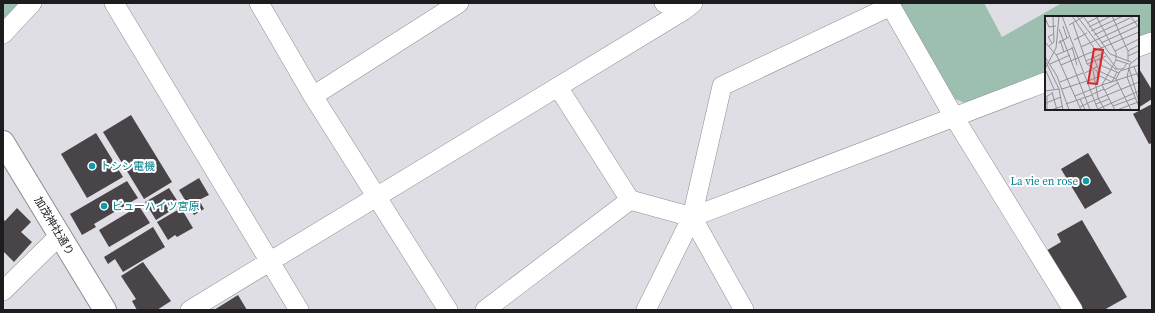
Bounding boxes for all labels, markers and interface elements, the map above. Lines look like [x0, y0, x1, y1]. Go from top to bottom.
inset map [1045, 16, 1139, 110]
place label: トシン電機 [100, 159, 155, 174]
marker: トシン電機 [87, 161, 97, 171]
place label: La vie en rose [1010, 174, 1078, 189]
marker: La vie en rose [1081, 176, 1091, 186]
street label: 加茂神社通り [31, 194, 77, 258]
place label: ビューハイツ宮原 [112, 199, 200, 214]
marker: ビューハイツ宮原 [99, 201, 109, 211]

